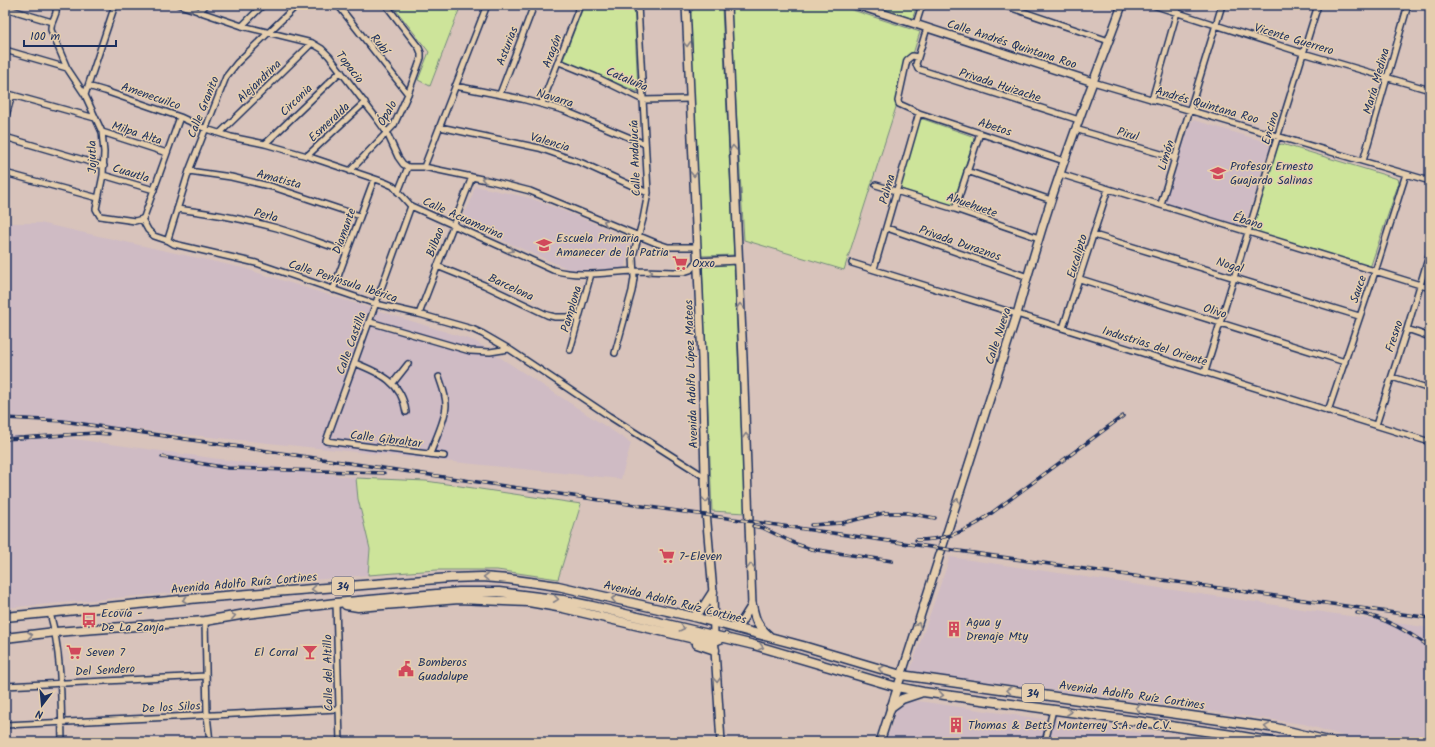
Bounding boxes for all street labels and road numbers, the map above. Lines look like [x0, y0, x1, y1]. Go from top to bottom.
street label: Calle Andrés Quintana Roo [944, 15, 1079, 74]
street label: Vicente Guerrero [1252, 18, 1336, 61]
street label: Asturias [491, 24, 524, 68]
street label: Rubí [365, 30, 395, 60]
street label: Aragón [537, 32, 568, 71]
street label: María Medina [1358, 45, 1395, 116]
street label: Topacio [331, 47, 368, 88]
street label: Alejandrina [233, 55, 286, 107]
street label: Cataluña [603, 62, 651, 97]
street label: Privada Huizache [956, 63, 1044, 108]
street label: Calle Granito [182, 73, 224, 141]
street label: Amenecuilco [119, 77, 183, 116]
street label: Circonia [275, 79, 317, 121]
street label: Andrés Quintana Roo [1153, 82, 1261, 129]
street label: Navarra [534, 84, 576, 113]
street label: Ópalo [372, 97, 402, 130]
street label: Esmeralda [304, 98, 355, 147]
street label: Encino [1257, 109, 1284, 147]
street label: Abetos [976, 113, 1014, 142]
street label: Milpa Alta [109, 116, 165, 151]
street label: Calle Andalucía [625, 119, 646, 197]
street label: Pirul [1115, 122, 1141, 147]
street label: Valencia [528, 127, 572, 158]
street label: Limón [1153, 138, 1180, 173]
street label: Jojutla [83, 140, 102, 174]
street label: Cuautla [110, 159, 152, 188]
street label: Amatista [254, 164, 304, 195]
street label: Palma [874, 172, 901, 206]
street label: Ahuehuete [944, 188, 1000, 223]
street label: Calle Acuamarina [419, 192, 507, 245]
street label: Perla [252, 203, 280, 228]
street label: Diamante [327, 205, 362, 257]
street label: Ébano [1230, 208, 1265, 235]
street label: Privada Duraznos [916, 221, 1003, 266]
street label: Bilbao [421, 224, 450, 260]
street label: Eucalipto [1062, 232, 1093, 281]
street label: Nogal [1214, 252, 1246, 279]
street label: Calle Península Ibérica [286, 255, 400, 308]
street label: Barcelona [485, 269, 537, 306]
street label: Sauce [1345, 272, 1372, 306]
street label: Pamplona [556, 283, 587, 335]
street label: Avenida Adolfo López Mateos [679, 299, 704, 449]
street label: Olivo [1201, 299, 1229, 324]
street label: Calle Nueva [980, 305, 1017, 367]
street label: Calle Castilla [331, 309, 372, 377]
street label: Fresno [1380, 318, 1409, 355]
street label: Industrias del Oriente [1100, 321, 1210, 372]
street label: Calle Gibraltar [349, 426, 424, 453]
street label: Avenida Adolfo Ruíz Cortines [170, 568, 318, 599]
street label: Avenida Adolfo Ruíz Cortines [601, 576, 748, 629]
road number: 34 [332, 577, 354, 595]
street label: Calle del Altillo [318, 634, 339, 712]
street label: Del Sendero [75, 659, 135, 682]
street label: Avenida Adolfo Ruíz Cortines [1058, 676, 1206, 715]
road number: 34 [1022, 684, 1044, 702]
street label: De los Silos [141, 696, 201, 719]

